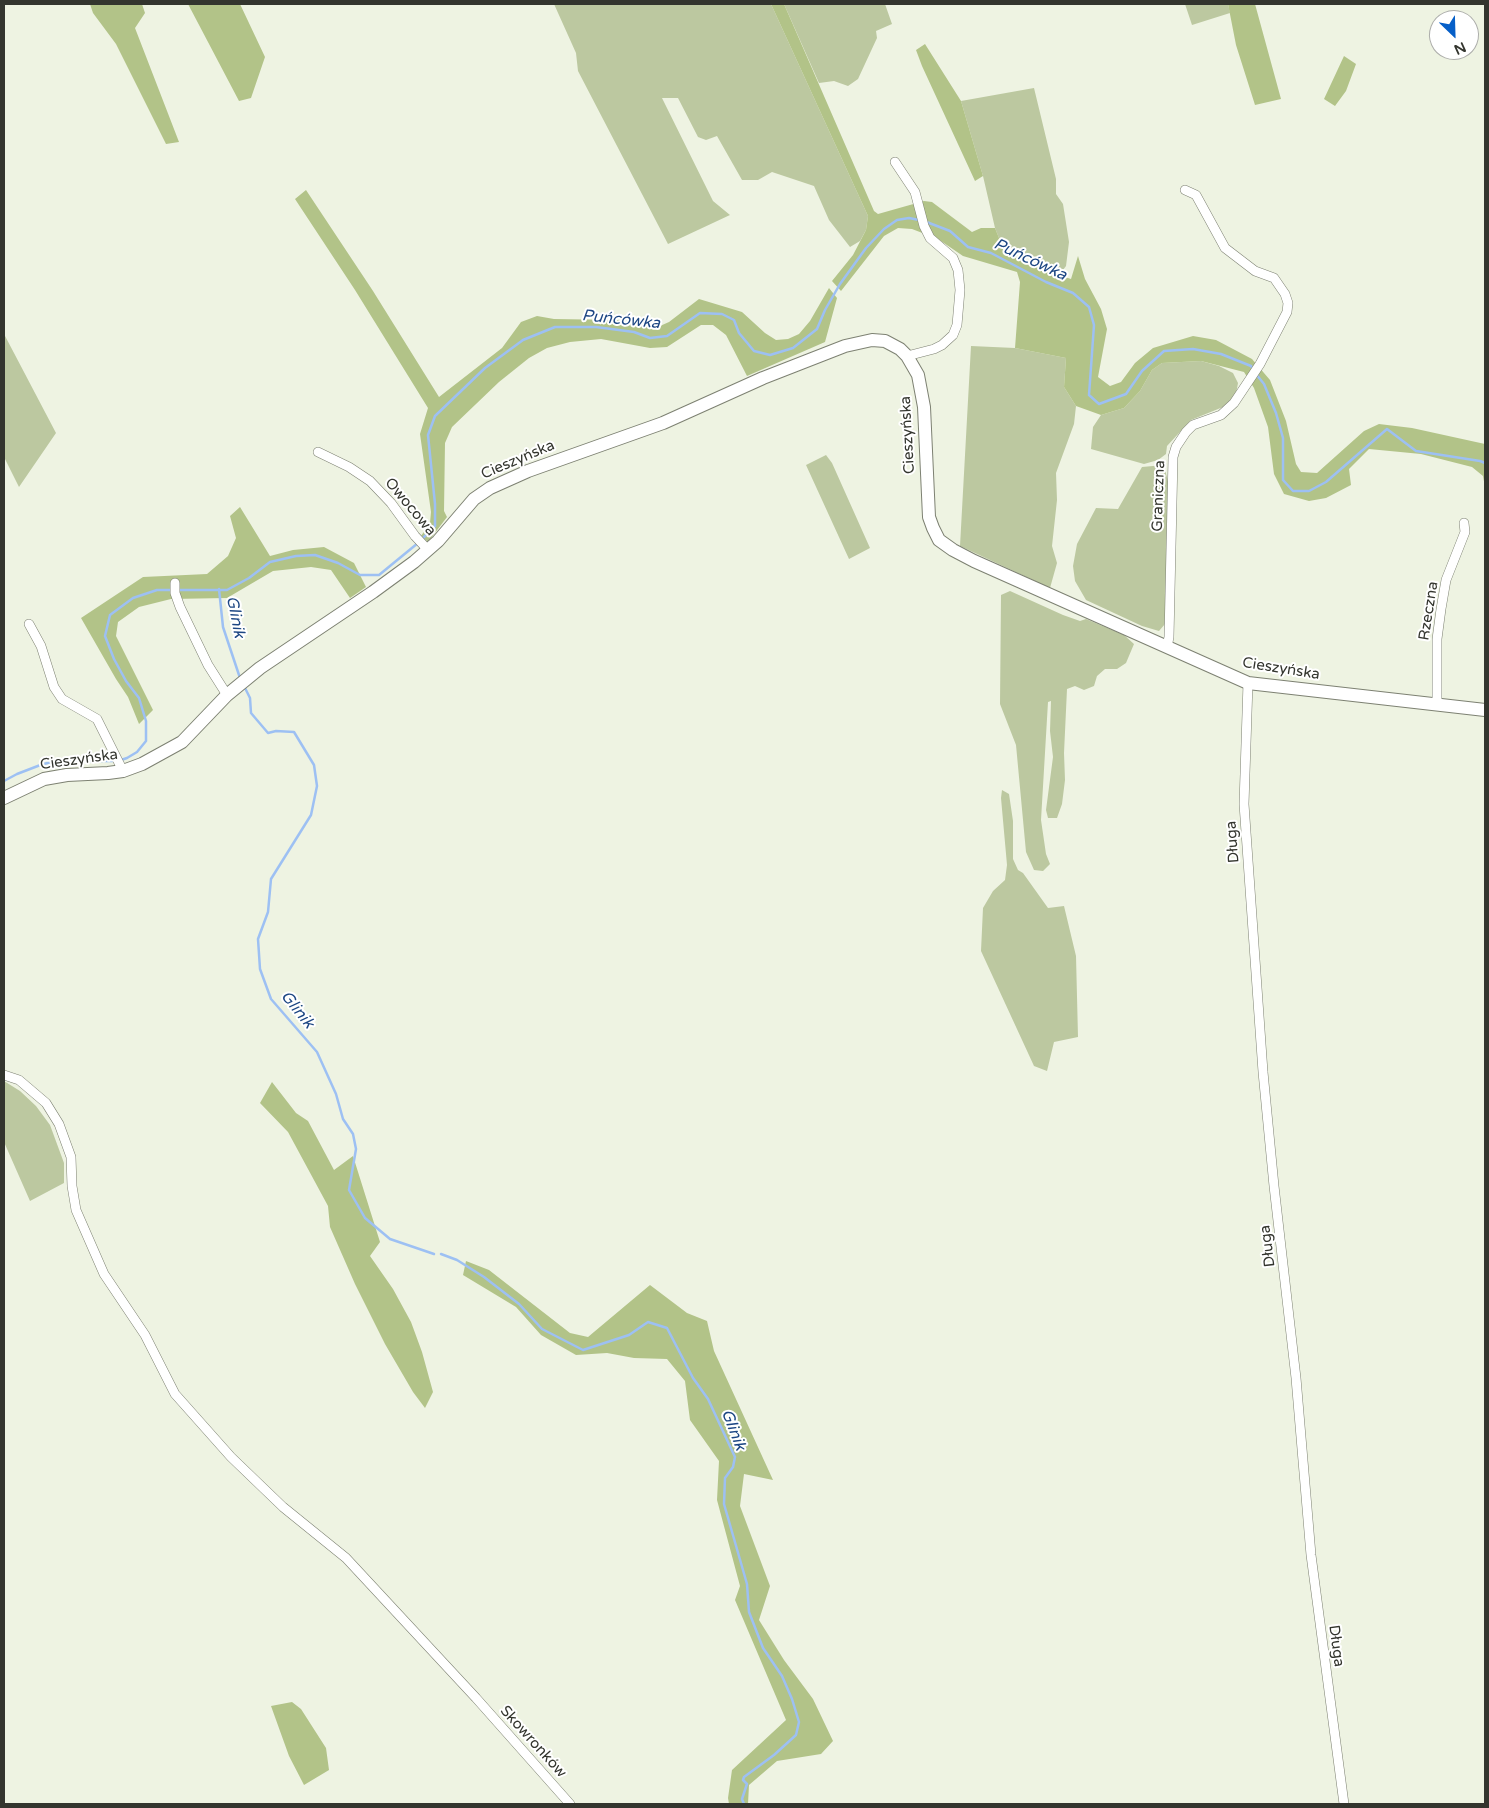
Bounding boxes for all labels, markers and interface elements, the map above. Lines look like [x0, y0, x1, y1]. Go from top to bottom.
north arrow [1429, 10, 1479, 60]
text: N [1451, 38, 1468, 58]
water label: Puńcówka [990, 235, 1070, 285]
water label: Puńcówka [581, 306, 661, 334]
street label: Cieszyńska [897, 396, 919, 474]
street label: Cieszyńska [479, 436, 557, 484]
street label: Graniczna [1149, 460, 1169, 532]
street label: Owocowa [381, 474, 439, 540]
street label: Rzeczna [1415, 580, 1443, 642]
water label: Glinik [222, 594, 248, 640]
street label: Cieszyńska [1241, 654, 1321, 684]
street label: Cieszyńska [39, 746, 119, 774]
street label: Długa [1223, 820, 1243, 864]
water label: Glinik [276, 987, 318, 1033]
street label: Długa [1256, 1224, 1280, 1268]
water label: Glinik [716, 1407, 750, 1453]
street label: Długa [1324, 1624, 1348, 1668]
street label: Skowronków [496, 1702, 570, 1782]

